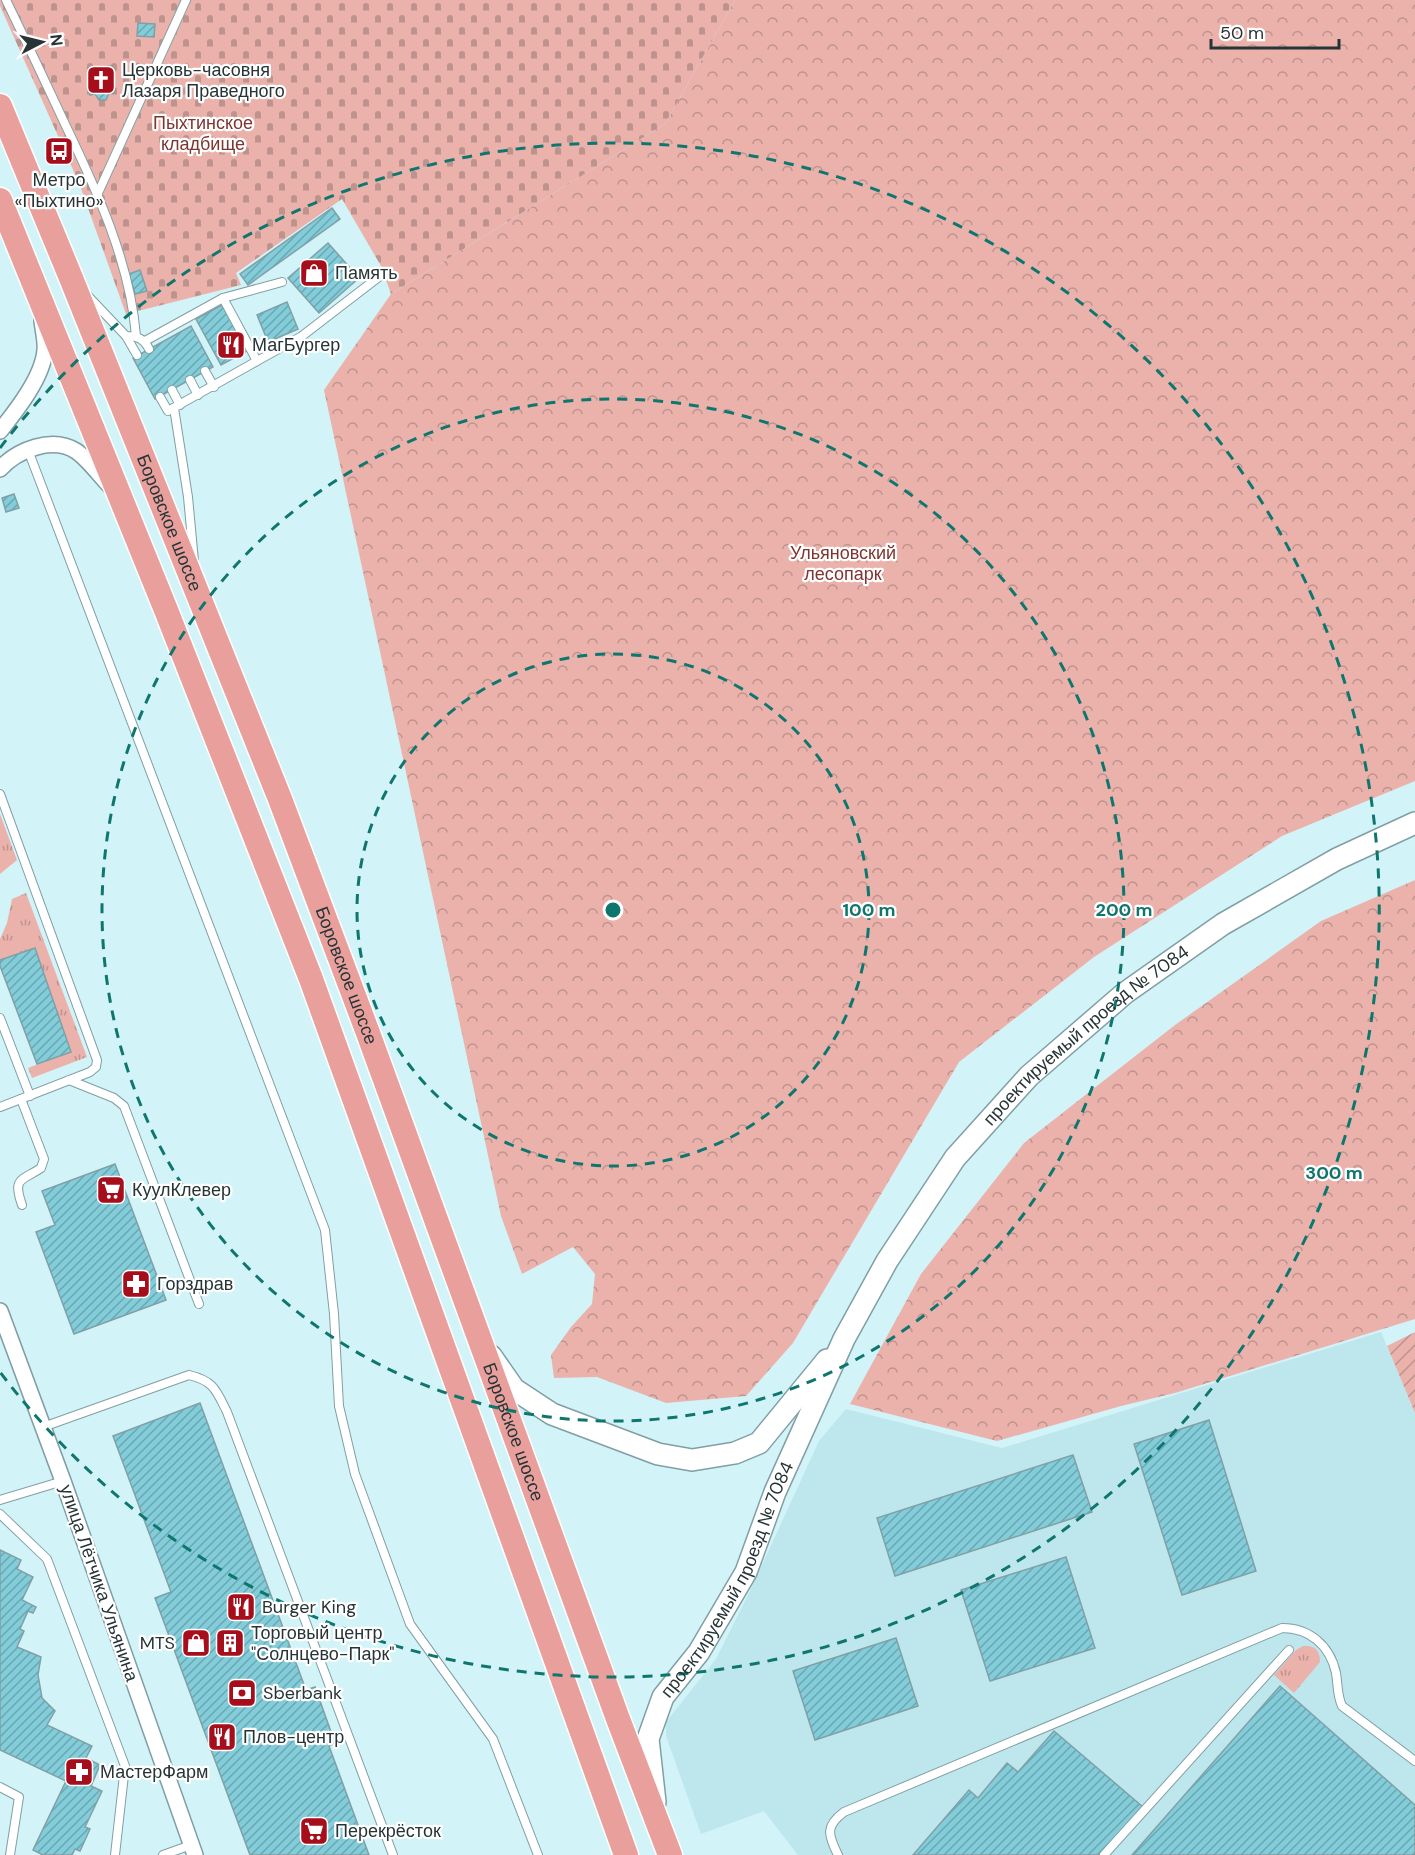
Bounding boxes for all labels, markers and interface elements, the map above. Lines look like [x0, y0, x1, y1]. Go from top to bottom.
north arrow [12, 12, 72, 72]
scale bar [1211, 12, 1338, 50]
text: 50 m [1220, 21, 1264, 45]
text: N [45, 33, 68, 47]
place label: Церковь-часовня Лазаря Праведного [122, 58, 285, 103]
church icon: Церковь-часовня Лазаря Праведного [85, 64, 117, 96]
park label: Пыхтинское кладбище [153, 111, 253, 156]
bus stop icon: Метро «Пыхтино» [43, 135, 75, 167]
place label: Метро «Пыхтино» [14, 168, 104, 213]
shop icon: Память [298, 257, 330, 289]
place label: Память [335, 261, 398, 285]
restaurant icon: МагБургер [215, 329, 247, 361]
place label: МагБургер [252, 333, 340, 357]
street label: Боровское шоссе [131, 451, 208, 595]
park label: Ульяновский лесопарк [790, 541, 896, 586]
text: 100 m [842, 898, 896, 922]
text: 200 m [1096, 898, 1152, 922]
centre of rings [603, 900, 623, 920]
street label: Боровское шоссе [310, 903, 383, 1048]
street label: проектируемый проезд № 7084 [978, 940, 1194, 1131]
text: 300 m [1305, 1161, 1363, 1185]
supermarket icon: КуулКлевер [95, 1174, 127, 1206]
place label: КуулКлевер [132, 1178, 231, 1202]
pharmacy icon: Горздрав [120, 1268, 152, 1300]
place label: Горздрав [157, 1272, 233, 1296]
street label: Боровское шоссе [477, 1359, 550, 1504]
street label: проектируемый проезд № 7084 [655, 1458, 799, 1703]
street label: улица Лётчика Ульянина [54, 1481, 144, 1686]
restaurant icon: Burger King [225, 1591, 257, 1623]
place label: Burger King [262, 1595, 356, 1619]
place label: Торговый центр "Солнцево-Парк" [251, 1621, 395, 1666]
shop icon: MTS [180, 1627, 212, 1659]
building icon: Торговый центр "Солнцево-Парк" [214, 1627, 246, 1659]
place label: MTS [140, 1631, 175, 1655]
bank icon: Sberbank [226, 1677, 258, 1709]
place label: Sberbank [263, 1681, 342, 1705]
restaurant icon: Плов-центр [206, 1721, 238, 1753]
place label: Плов-центр [243, 1725, 344, 1749]
pharmacy icon: МастерФарм [63, 1756, 95, 1788]
place label: МастерФарм [100, 1760, 208, 1784]
supermarket icon: Перекрёсток [298, 1815, 330, 1847]
place label: Перекрёсток [335, 1819, 441, 1843]

